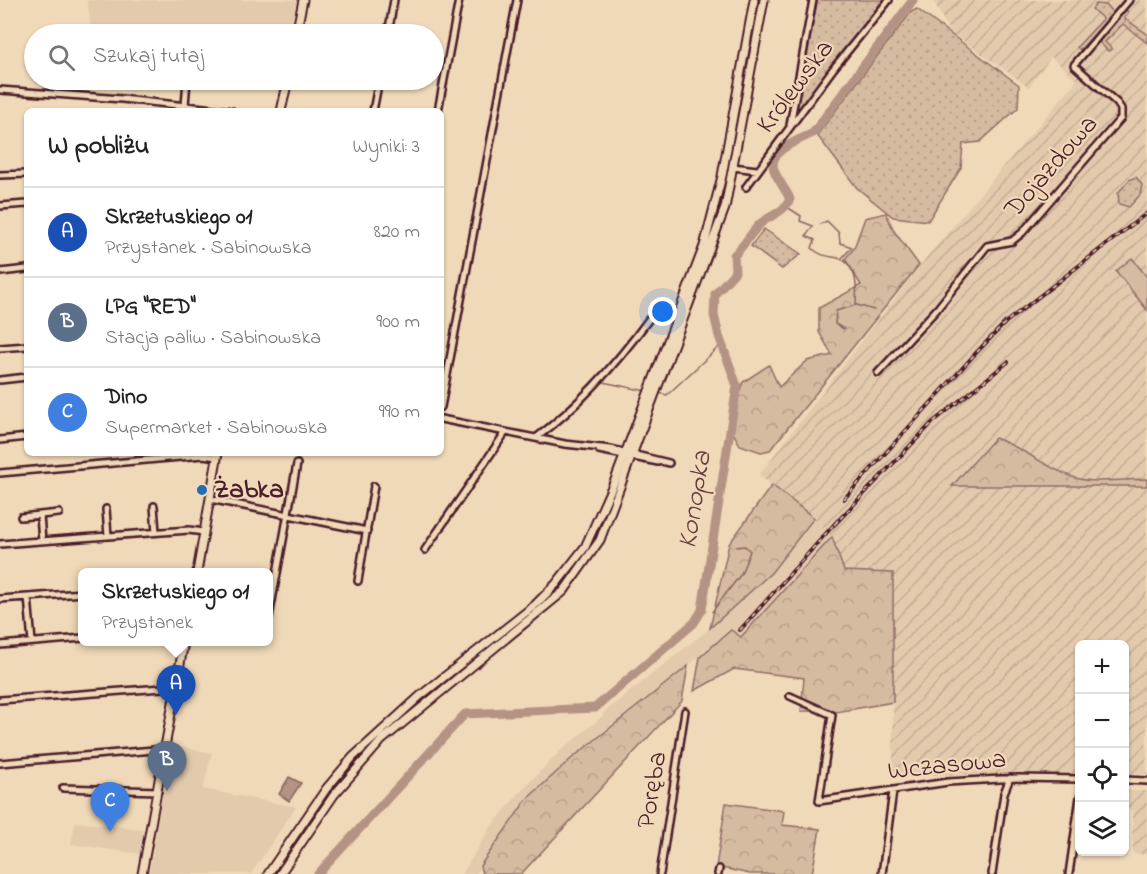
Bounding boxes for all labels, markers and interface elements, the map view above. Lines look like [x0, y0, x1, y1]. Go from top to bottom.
search box [24, 24, 444, 90]
street label: Królewska [748, 32, 844, 142]
icon: search [45, 41, 78, 74]
text: Szukaj tutaj [93, 41, 204, 73]
street label: Dojazdowa [995, 107, 1108, 228]
text: W pobliżu [48, 128, 149, 166]
text: Wyniki: 3 [353, 133, 420, 162]
text: Skrzetuskiego 01 [105, 202, 253, 234]
text: A [61, 218, 74, 247]
text: 820 m [373, 218, 420, 247]
text: Przystanek · Sabinowska [105, 234, 312, 263]
text: LPG "RED" [105, 292, 196, 324]
your location [648, 297, 677, 326]
text: B [61, 308, 74, 337]
text: 900 m [376, 308, 420, 337]
text: Stacja paliw · Sabinowska [105, 324, 321, 353]
text: Dino [105, 382, 147, 414]
text: C [62, 398, 73, 427]
text: 990 m [379, 398, 420, 427]
text: Supermarket · Sabinowska [105, 414, 327, 443]
water label: Konopka [668, 447, 724, 552]
place label: Żabka [214, 471, 284, 510]
marker: Żabka [195, 483, 209, 497]
popup [78, 568, 273, 646]
text: Skrzetuskiego 01 [102, 577, 249, 609]
text: Przystanek [102, 609, 193, 638]
map controls [1075, 640, 1129, 856]
button: + [1075, 640, 1129, 694]
pin: A [156, 666, 195, 715]
button: − [1075, 694, 1129, 748]
street label: Wczasowa [886, 740, 1008, 792]
pin: B [148, 742, 186, 791]
button: locate [1075, 748, 1129, 802]
street label: Poręba [628, 749, 678, 831]
pin: C [90, 782, 130, 832]
button: layers [1075, 802, 1129, 856]

